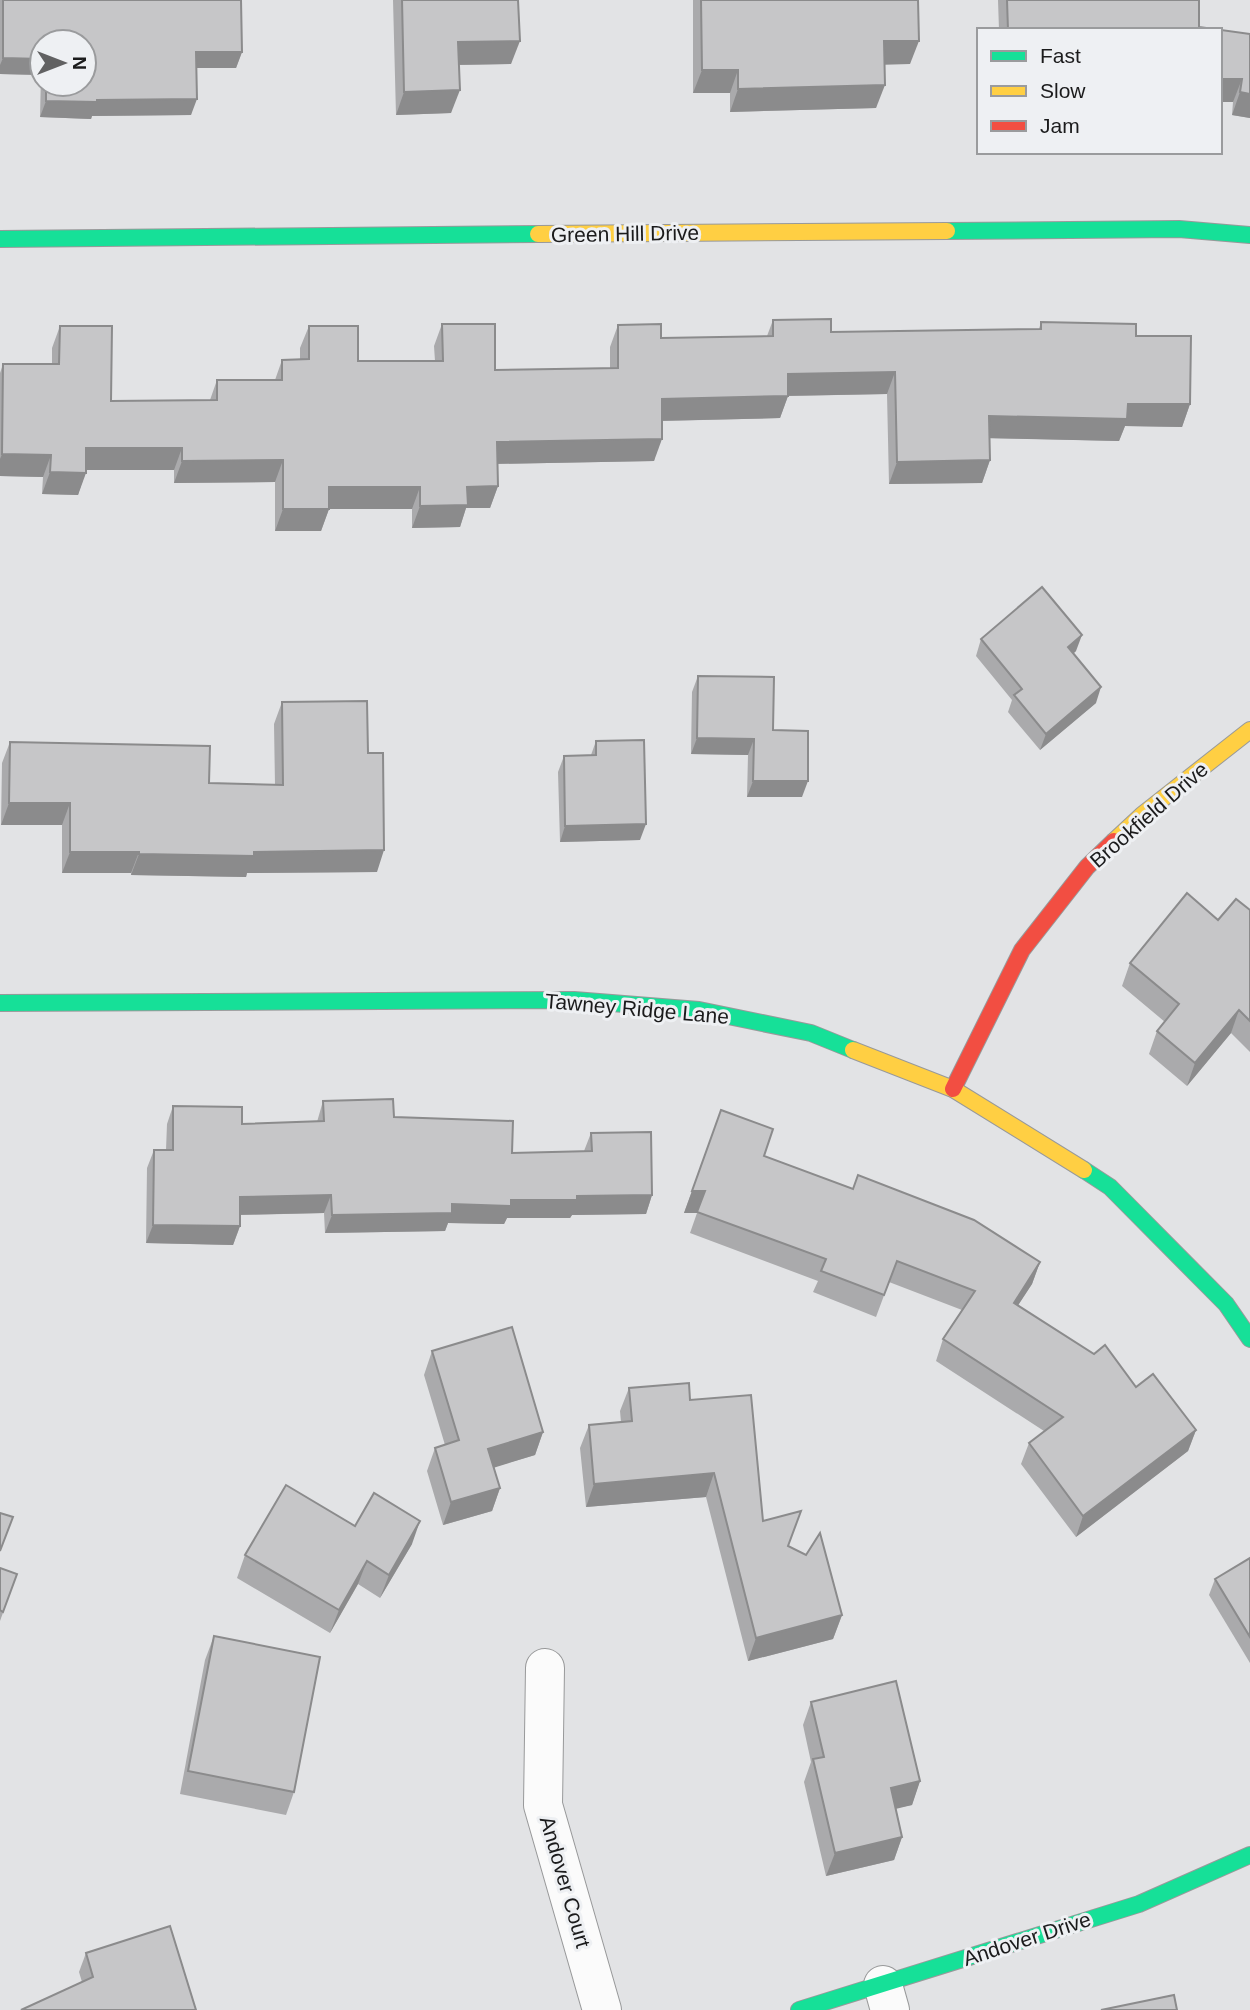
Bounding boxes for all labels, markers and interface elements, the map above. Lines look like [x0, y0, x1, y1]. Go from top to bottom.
north arrow [28, 28, 98, 98]
legend [977, 28, 1222, 154]
text: Fast [1040, 44, 1081, 67]
text: N [69, 56, 90, 70]
text: Slow [1040, 79, 1086, 102]
text: Jam [1040, 114, 1080, 137]
street label: Green Hill Drive [551, 221, 699, 246]
street label: Brookfield Drive [1085, 757, 1212, 872]
street label: Tawney Ridge Lane [544, 989, 730, 1028]
street label: Andover Court [536, 1814, 595, 1950]
street label: Andover Drive [960, 1907, 1094, 1970]

